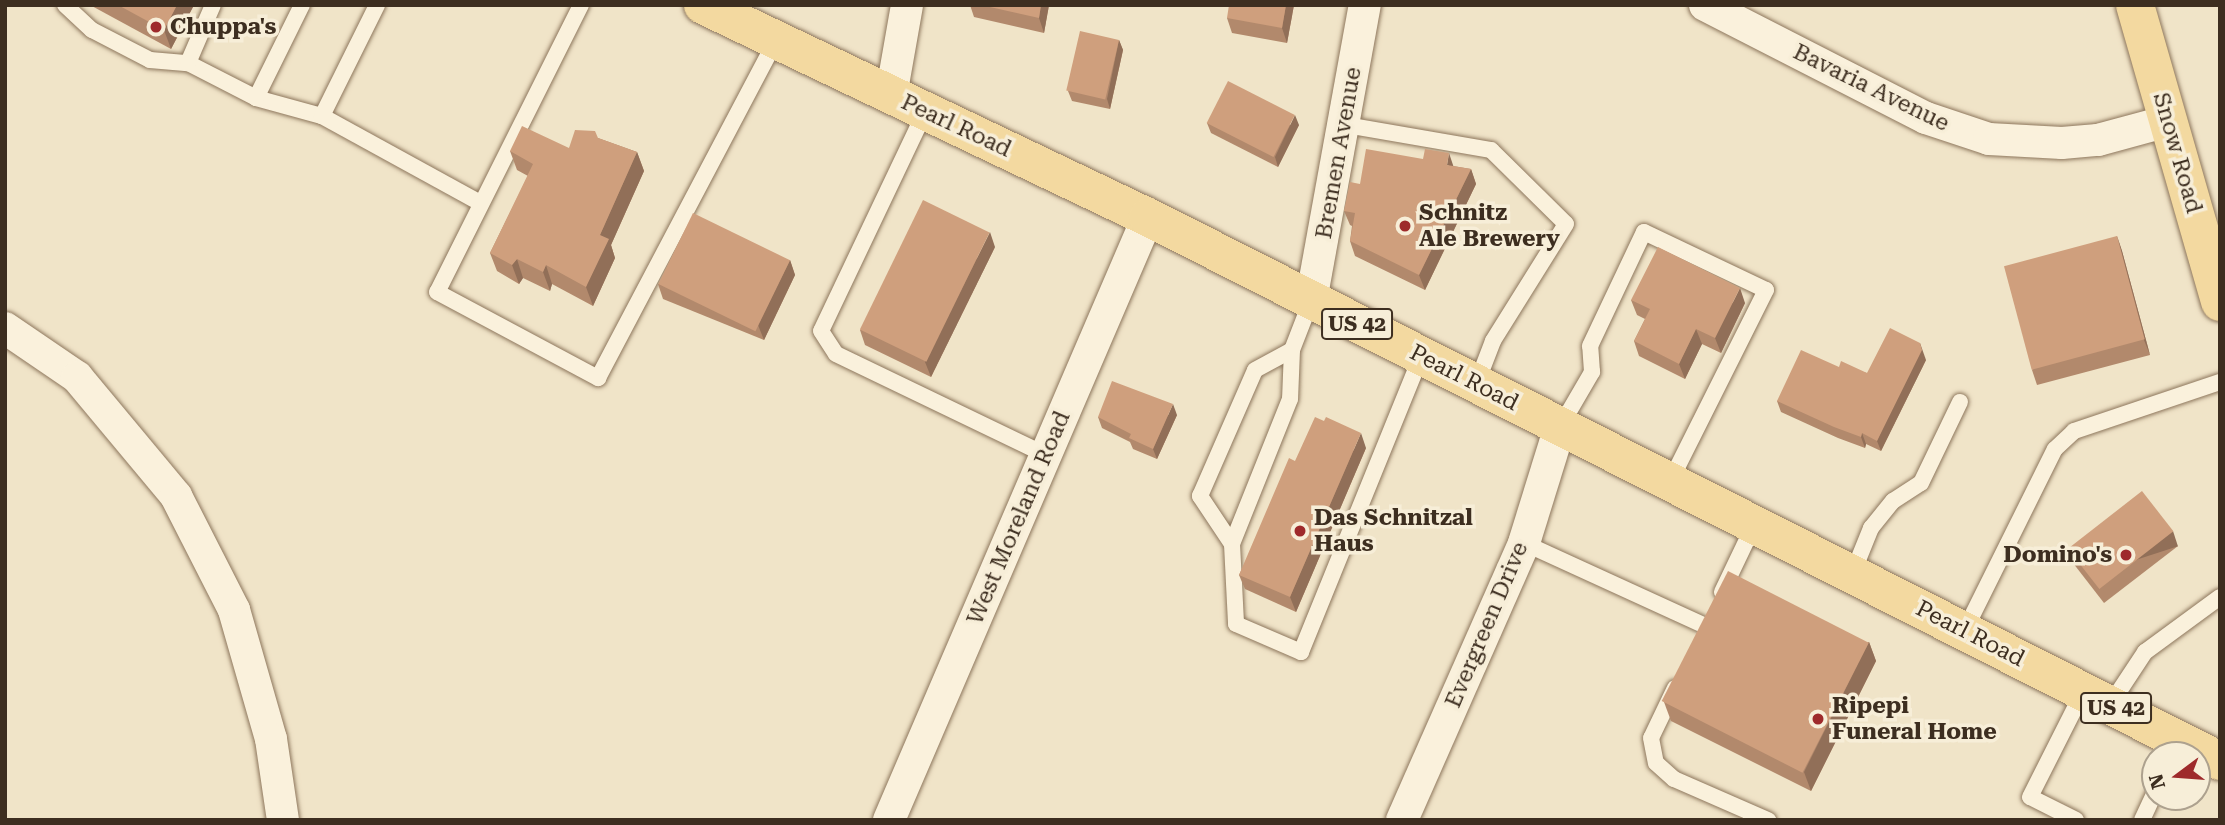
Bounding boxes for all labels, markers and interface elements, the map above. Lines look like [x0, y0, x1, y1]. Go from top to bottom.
place label: Chuppa's [170, 13, 276, 41]
marker: Chuppa's [148, 19, 164, 35]
street label: Bavaria Avenue [1789, 38, 1953, 138]
street label: Bremen Avenue [1310, 65, 1368, 241]
street label: Pearl Road [897, 89, 1015, 163]
street label: Snow Road [2147, 90, 2207, 216]
place label: Schnitz Ale Brewery [1419, 199, 1560, 253]
marker: Schnitz Ale Brewery [1397, 218, 1413, 234]
road number: US 42 [1320, 306, 1394, 342]
street label: Pearl Road [1405, 339, 1523, 417]
street label: West Moreland Road [962, 407, 1076, 629]
place label: Das Schnitzal Haus [1314, 504, 1473, 558]
marker: Das Schnitzal Haus [1292, 523, 1308, 539]
street label: Evergreen Drive [1440, 538, 1534, 712]
place label: Domino's [2003, 541, 2112, 569]
marker: Domino's [2118, 547, 2134, 563]
street label: Pearl Road [1911, 595, 2029, 673]
road number: US 42 [2079, 690, 2153, 726]
place label: Ripepi Funeral Home [1832, 692, 1997, 746]
marker: Ripepi Funeral Home [1810, 711, 1826, 727]
north arrow [2141, 741, 2211, 811]
text: N [2144, 771, 2170, 792]

